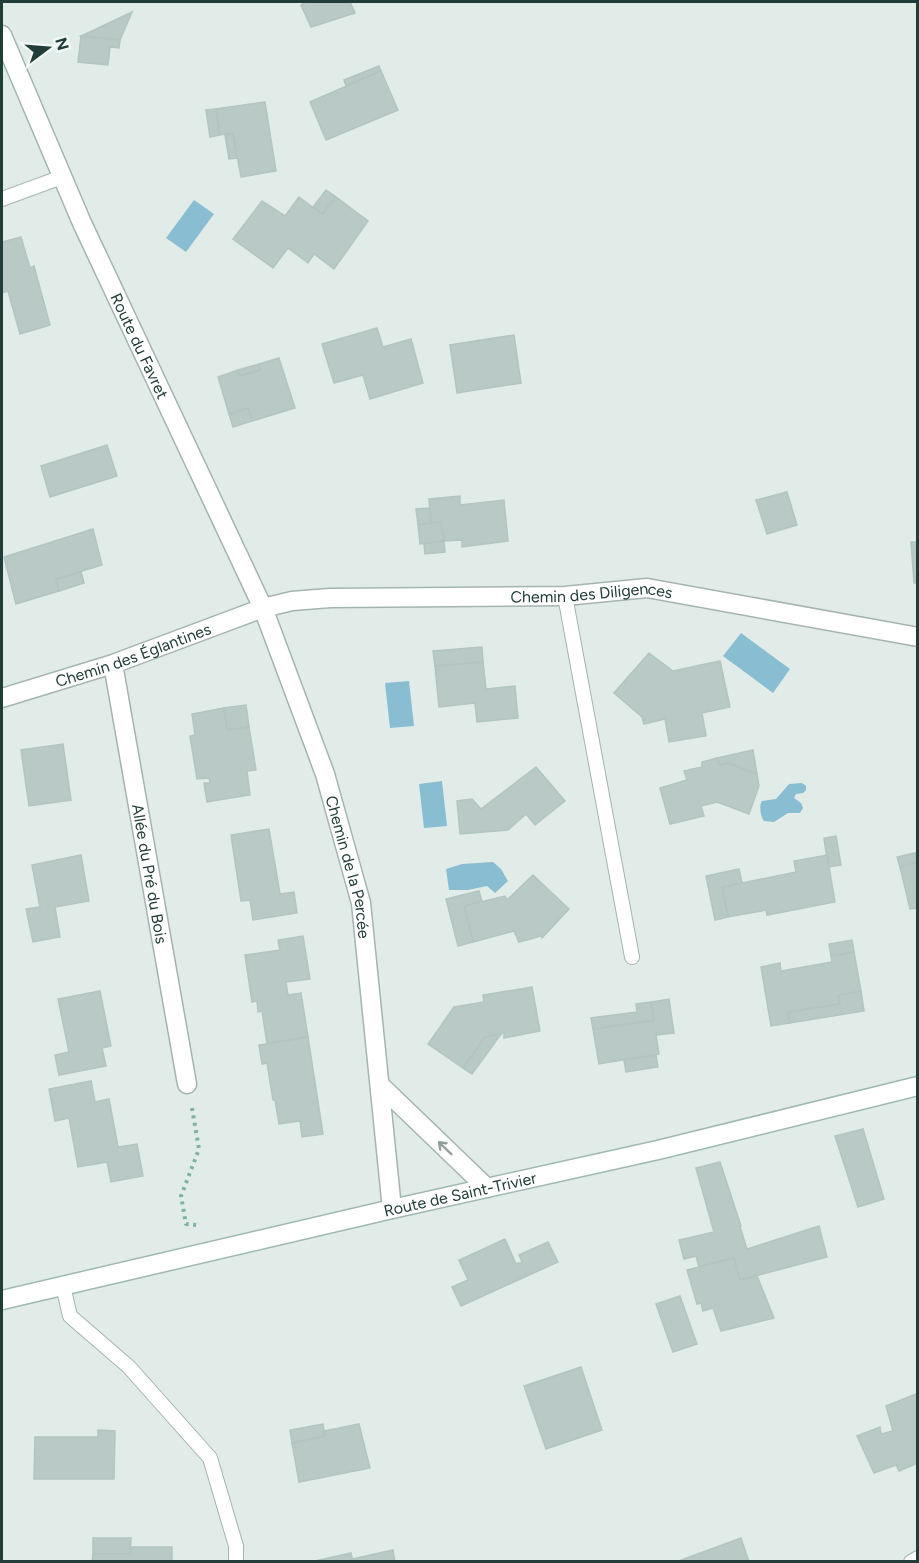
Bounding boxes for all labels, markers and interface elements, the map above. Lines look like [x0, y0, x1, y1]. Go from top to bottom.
north arrow [18, 18, 78, 78]
text: N [51, 35, 73, 53]
street label: Route du Favret [106, 290, 172, 402]
street label: Chemin des Diligences [510, 579, 674, 606]
street label: Chemin des Églantines [53, 619, 214, 691]
street label: Chemin de la Percée [321, 793, 374, 940]
street label: Allée du Pré du Bois [128, 803, 171, 945]
one-way arrow [438, 1141, 453, 1155]
street label: Route de Saint-Trivier [382, 1168, 539, 1221]

